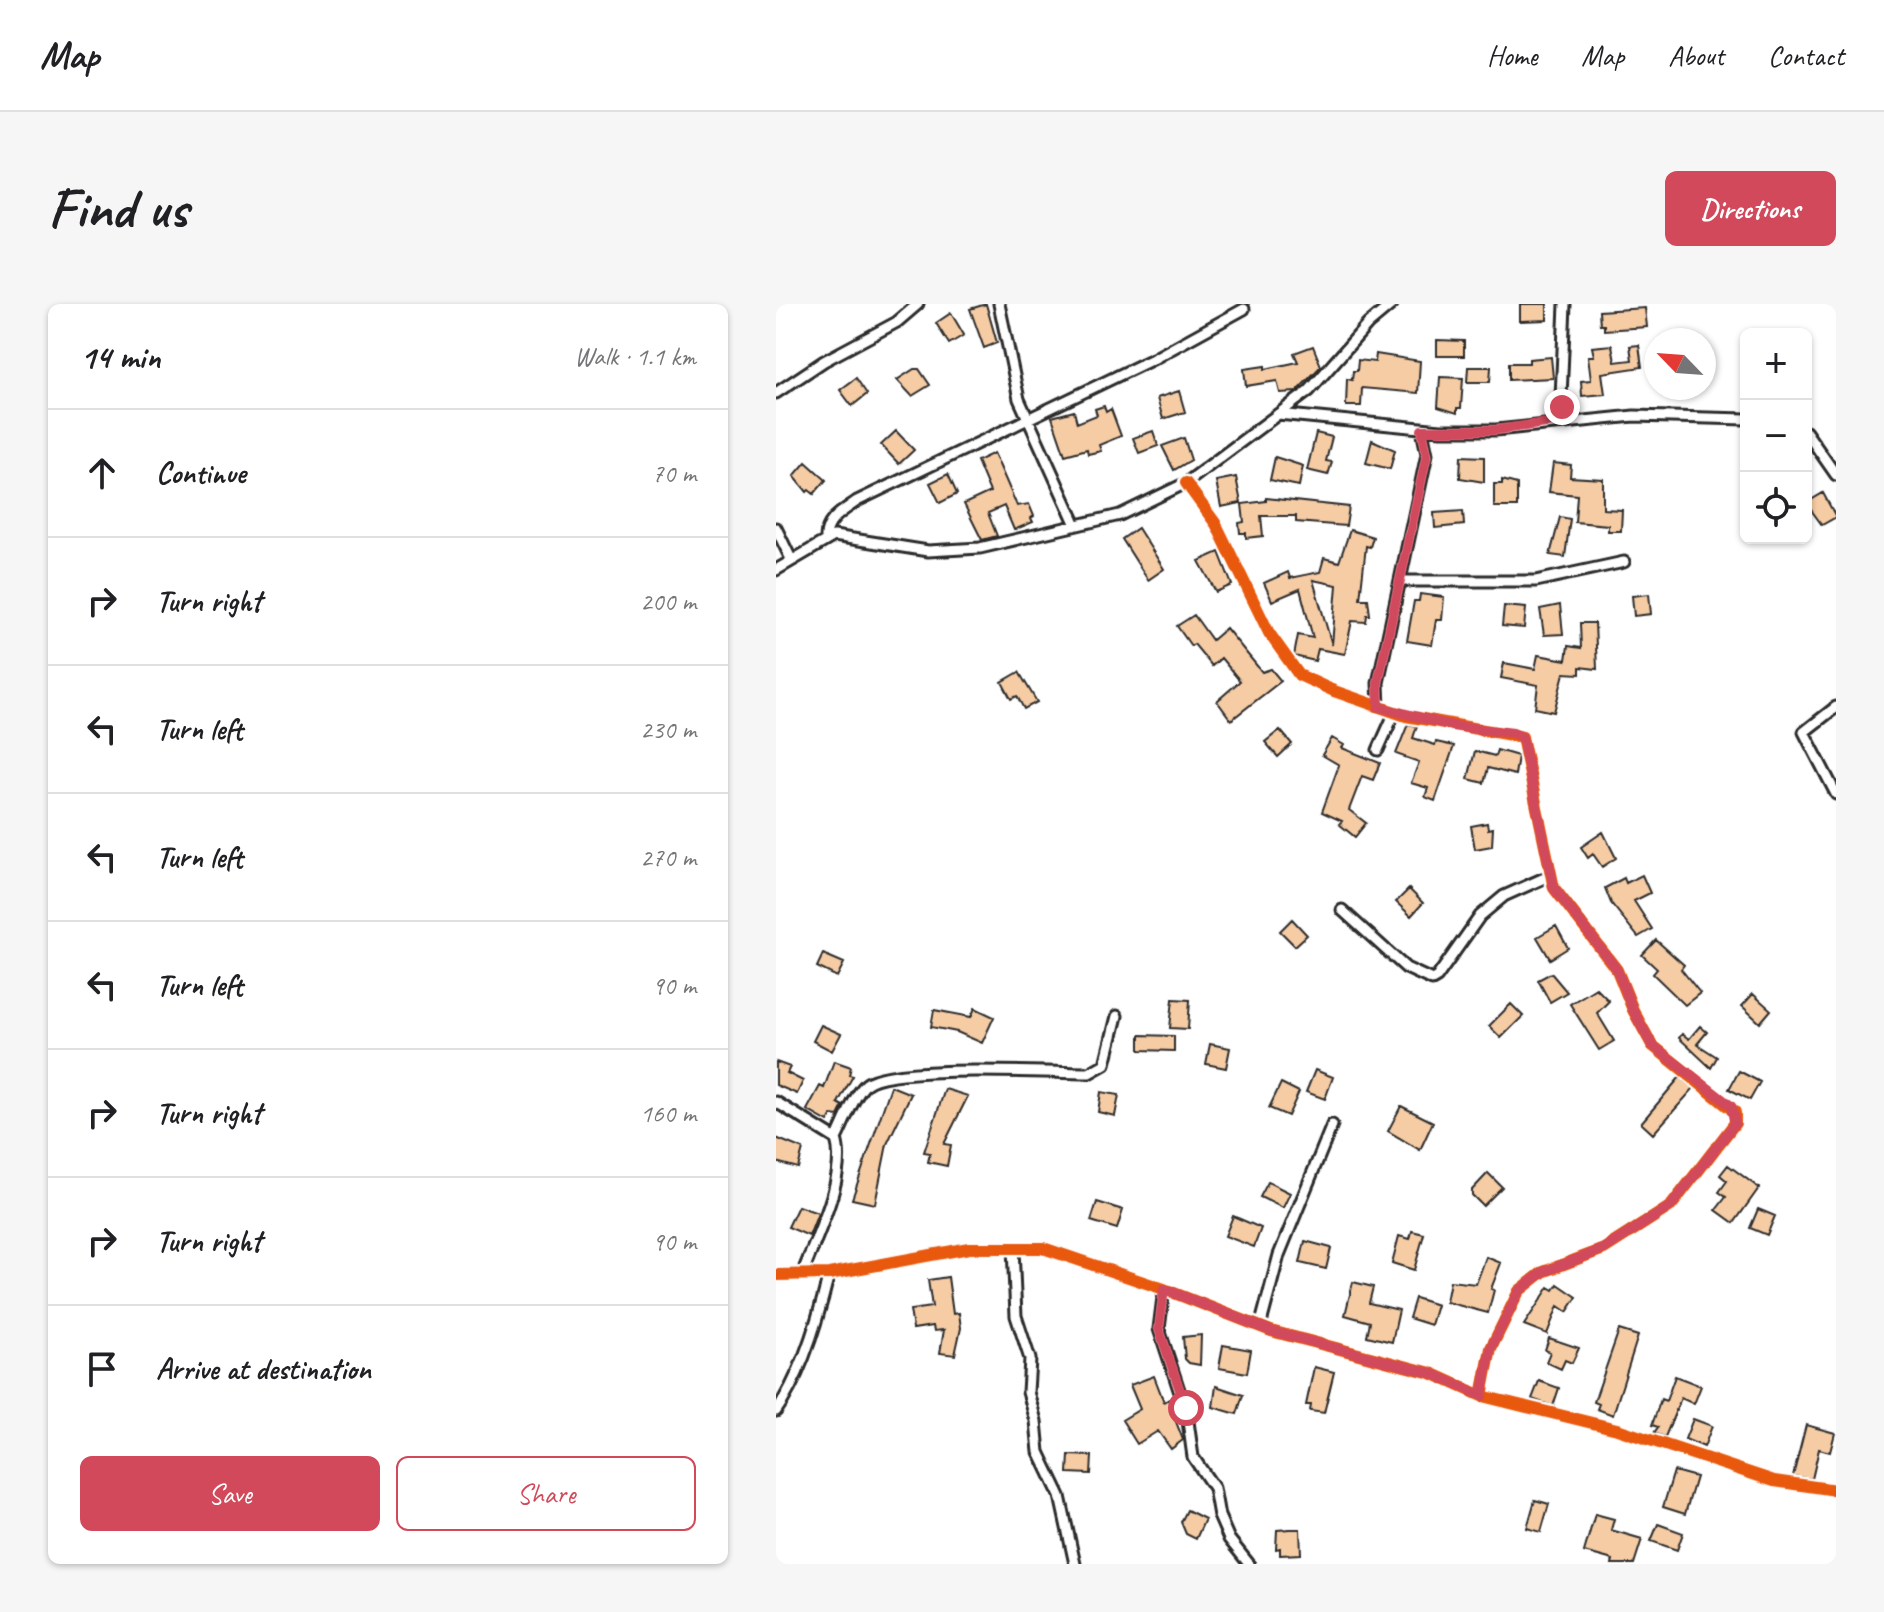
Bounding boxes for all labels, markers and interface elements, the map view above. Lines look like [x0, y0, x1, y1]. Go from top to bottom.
text: Map [40, 32, 99, 79]
text: Home [1487, 38, 1537, 73]
text: Map [1581, 38, 1624, 73]
text: About [1668, 38, 1724, 73]
text: Contact [1768, 38, 1844, 73]
button: Directions [1665, 171, 1836, 246]
text: Find us [48, 173, 188, 244]
north arrow [1644, 328, 1716, 400]
map controls [1740, 328, 1812, 544]
button: + [1740, 328, 1812, 400]
text: 14 min [80, 335, 160, 378]
text: Walk · 1.1 km [574, 340, 696, 373]
route end [1544, 389, 1580, 425]
button: − [1740, 400, 1812, 472]
icon: ahead [80, 451, 124, 495]
text: Continue [156, 454, 246, 492]
text: 70 m [652, 457, 696, 490]
button: locate [1740, 472, 1812, 544]
icon: right [80, 579, 124, 623]
text: Turn right [156, 582, 261, 620]
text: 200 m [640, 585, 696, 618]
icon: left [80, 707, 124, 751]
text: Turn left [156, 710, 243, 748]
text: 230 m [640, 713, 696, 746]
icon: left [80, 835, 124, 879]
text: Turn left [156, 838, 243, 876]
text: 270 m [640, 841, 696, 874]
icon: left [80, 963, 124, 1007]
text: Turn left [156, 966, 243, 1004]
text: 90 m [652, 969, 696, 1002]
icon: right [80, 1091, 124, 1135]
text: Turn right [156, 1094, 261, 1132]
text: 160 m [640, 1097, 696, 1130]
icon: right [80, 1219, 124, 1263]
text: Turn right [156, 1222, 261, 1260]
text: 90 m [652, 1225, 696, 1258]
icon: arrive [80, 1347, 124, 1391]
text: Arrive at destination [156, 1350, 371, 1388]
route start [1168, 1390, 1204, 1426]
button: Save [80, 1456, 380, 1531]
button: Share [396, 1456, 696, 1531]

